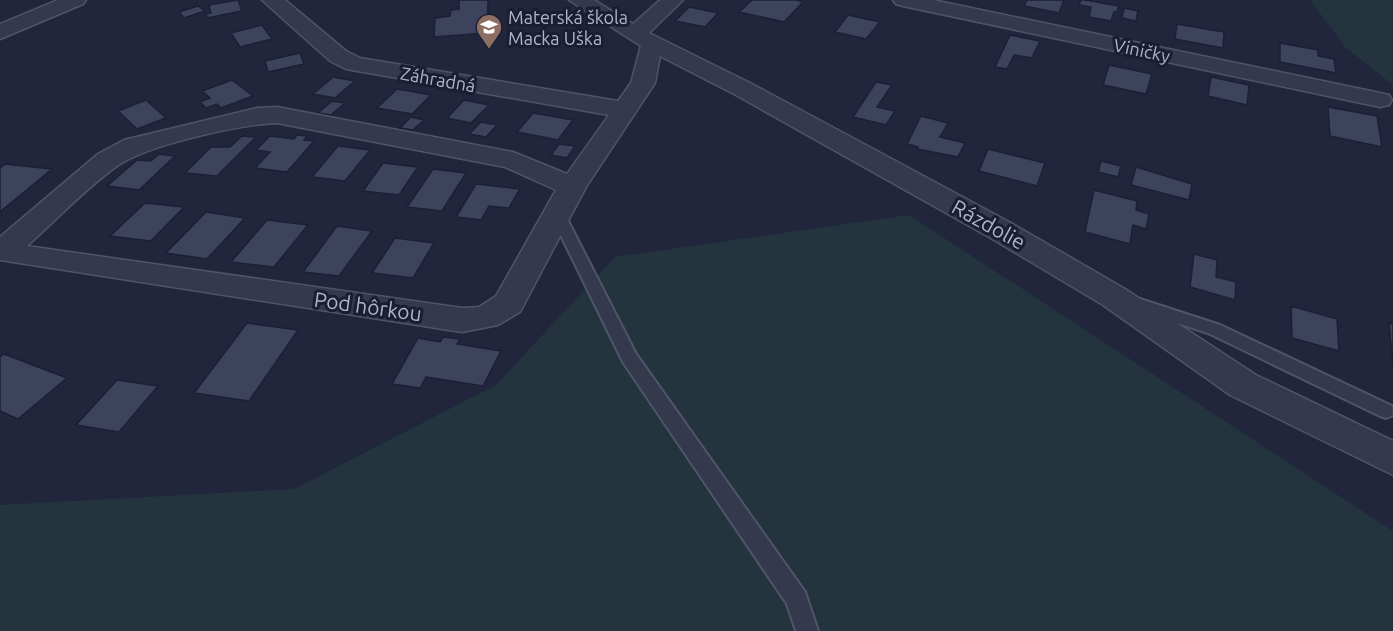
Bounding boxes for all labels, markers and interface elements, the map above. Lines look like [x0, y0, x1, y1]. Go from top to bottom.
place label: Materská škola Macka Uška [508, 7, 628, 48]
school or university icon: Materská škola Macka Uška [474, 12, 504, 50]
street label: Viničky [1112, 34, 1172, 66]
street label: Záhradná [399, 63, 477, 95]
street label: Rázdolie [948, 194, 1030, 254]
street label: Pod hôrkou [313, 287, 423, 325]

